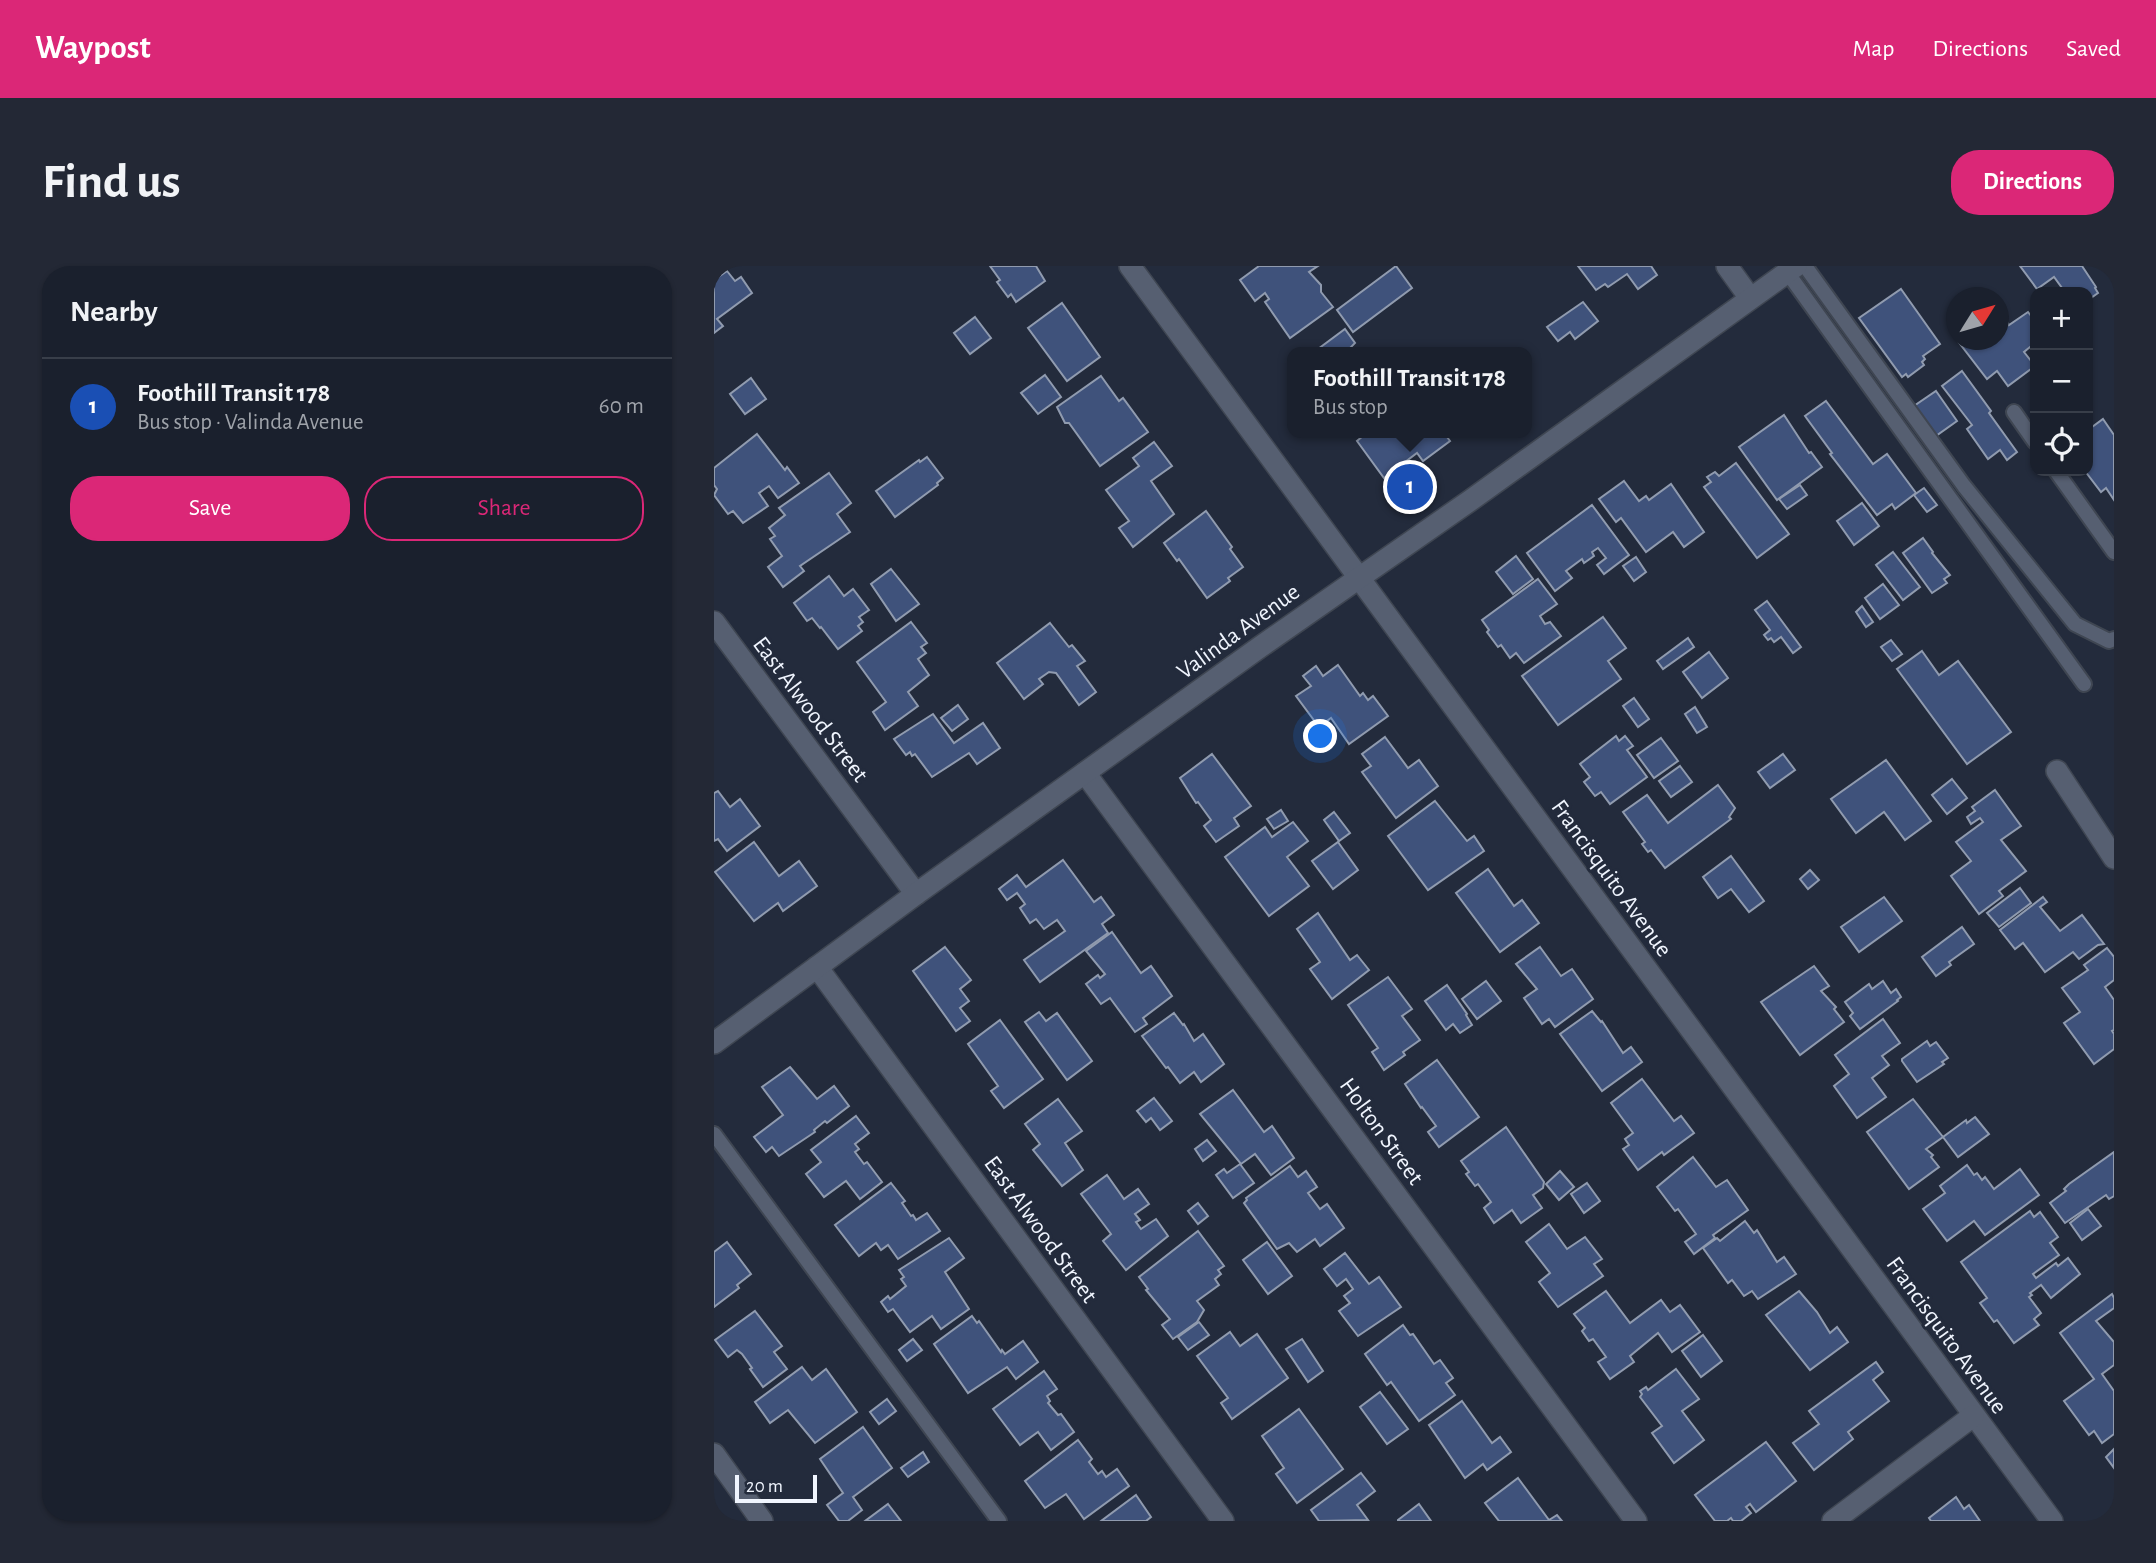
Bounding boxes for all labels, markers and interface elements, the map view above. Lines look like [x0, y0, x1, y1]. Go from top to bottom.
text: Waypost [35, 32, 151, 65]
text: Map [1852, 37, 1894, 61]
text: Directions [1932, 37, 2028, 61]
text: Saved [2066, 37, 2121, 61]
button: Directions [1951, 150, 2114, 215]
text: Find us [42, 158, 181, 207]
north arrow [1946, 287, 2009, 350]
map controls [2030, 287, 2093, 476]
button: + [2030, 287, 2093, 350]
text: Nearby [70, 297, 158, 327]
popup [1287, 347, 1532, 438]
button: − [2030, 350, 2093, 413]
text: Foothill Transit 178 [1313, 365, 1506, 391]
text: Foothill Transit 178 [137, 380, 330, 406]
text: 1 [89, 395, 97, 418]
text: 60 m [599, 395, 644, 418]
text: Bus stop [1313, 396, 1388, 419]
text: Bus stop · Valinda Avenue [137, 411, 364, 434]
button: locate [2030, 413, 2093, 476]
pin: 1 [1387, 461, 1433, 513]
button: Save [70, 476, 350, 541]
button: Share [364, 476, 644, 541]
street label: Valinda Avenue [1173, 580, 1304, 684]
street label: East Alwood Street [748, 633, 873, 787]
your location [1303, 719, 1337, 753]
street label: Francisquito Avenue [1546, 796, 1676, 961]
street label: Holton Street [1335, 1074, 1428, 1190]
street label: East Alwood Street [979, 1152, 1101, 1308]
street label: Francisquito Avenue [1881, 1253, 2011, 1418]
scale bar [735, 1472, 817, 1504]
text: 20 m [746, 1477, 783, 1496]

